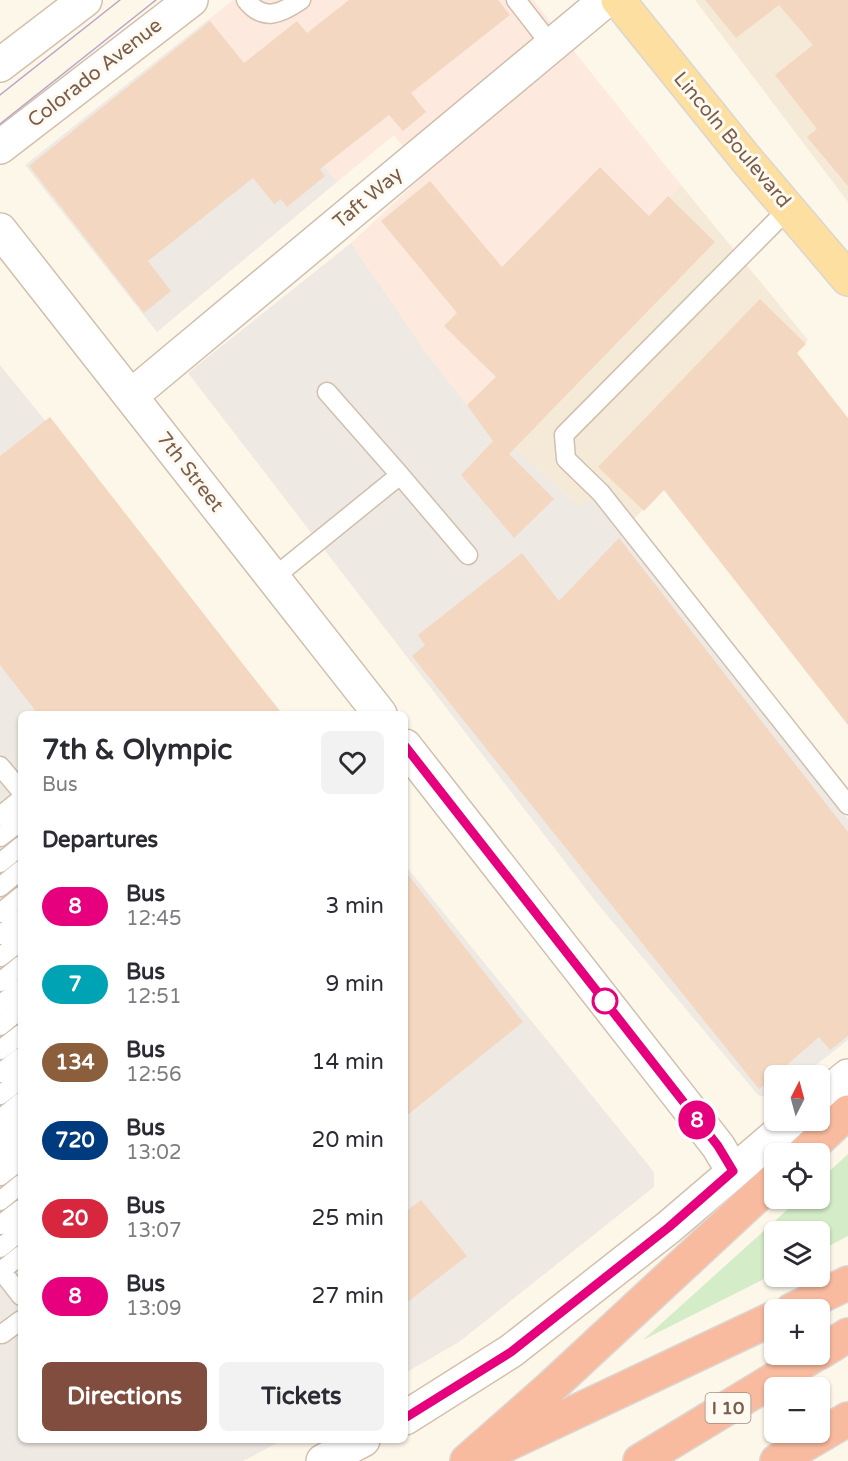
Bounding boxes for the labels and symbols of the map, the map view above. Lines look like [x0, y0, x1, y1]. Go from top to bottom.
street label: Colorado Avenue [23, 13, 167, 133]
street label: Lincoln Boulevard [668, 67, 796, 213]
street label: Taft Way [328, 162, 408, 234]
street label: 7th Street [151, 427, 229, 517]
unlabelled marker [592, 988, 618, 1014]
north arrow [764, 1065, 830, 1131]
line badge: 8 [678, 1100, 716, 1140]
road number: I 10 [706, 1393, 750, 1423]

